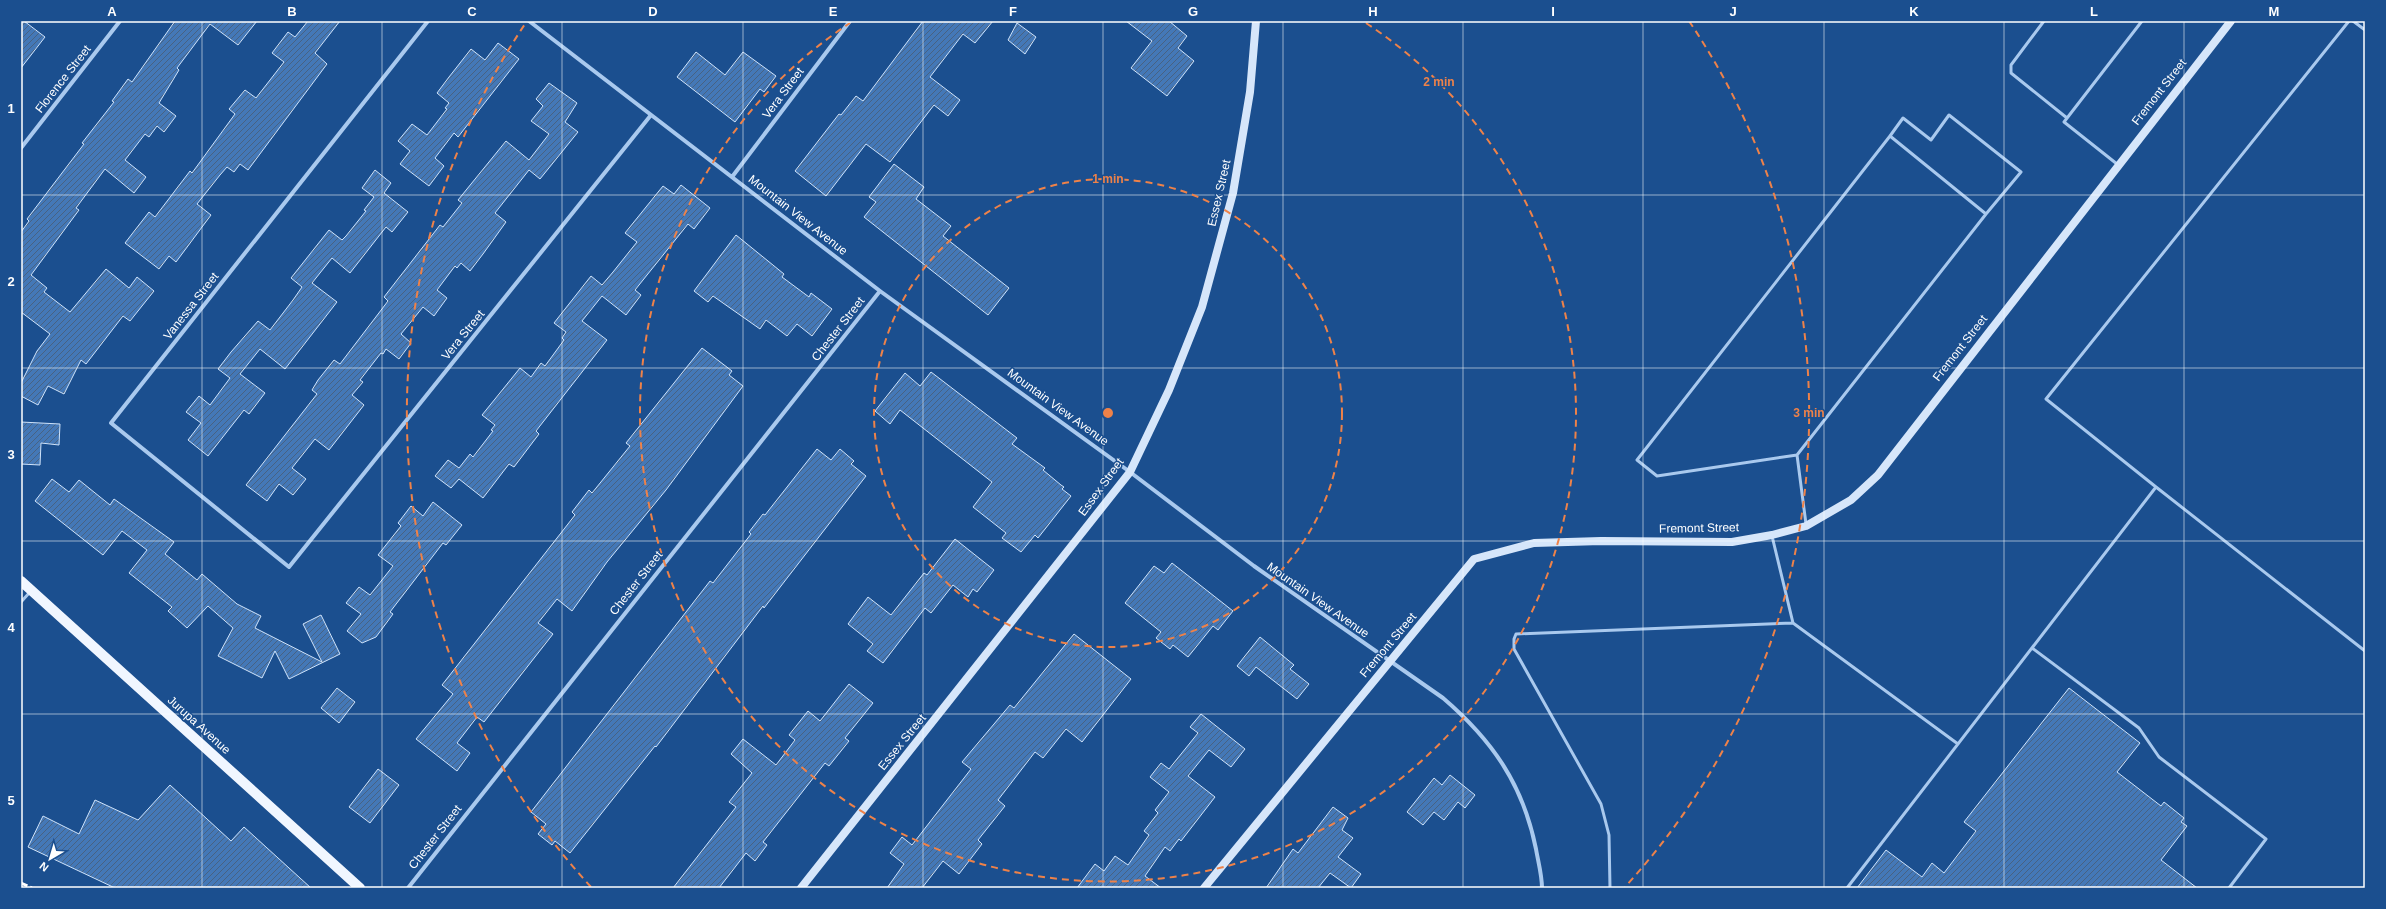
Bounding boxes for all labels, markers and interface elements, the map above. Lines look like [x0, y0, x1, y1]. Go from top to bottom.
text: A [107, 4, 117, 19]
text: B [287, 4, 297, 19]
text: C [467, 4, 477, 19]
text: D [648, 4, 658, 19]
text: E [829, 4, 838, 19]
text: F [1009, 4, 1017, 19]
text: G [1188, 4, 1198, 19]
text: H [1368, 4, 1378, 19]
text: I [1551, 4, 1555, 19]
text: J [1729, 4, 1737, 19]
text: K [1909, 4, 1919, 19]
text: L [2090, 4, 2098, 19]
text: M [2269, 4, 2279, 19]
street label: Florence Street [32, 42, 94, 116]
street label: Fremont Street [2129, 56, 2190, 128]
street label: Vera Street [759, 64, 807, 121]
text: 2 min [1423, 75, 1455, 89]
text: 1 [7, 101, 15, 116]
street label: Essex Street [1205, 158, 1234, 228]
street label: Mountain View Avenue [746, 172, 850, 258]
text: 1 min [1092, 172, 1124, 186]
street label: Vanessa Street [160, 269, 222, 342]
text: 2 [7, 274, 15, 289]
street label: Chester Street [809, 294, 868, 364]
street label: Vera Street [439, 307, 488, 363]
street label: Fremont Street [1930, 312, 1991, 384]
street label: Mountain View Avenue [1005, 366, 1112, 449]
centre of rings [1101, 406, 1115, 420]
text: 3 min [1793, 406, 1825, 420]
text: 3 [7, 447, 15, 462]
street label: Essex Street [1075, 455, 1127, 519]
street label: Fremont Street [1659, 520, 1740, 536]
street label: Chester Street [607, 548, 666, 618]
street label: Mountain View Avenue [1264, 559, 1372, 641]
street label: Fremont Street [1357, 609, 1420, 680]
text: 4 [7, 620, 15, 635]
street label: Jurupa Avenue [165, 693, 234, 757]
street label: Essex Street [875, 711, 929, 773]
text: 5 [7, 793, 15, 808]
street label: Chester Street [406, 802, 465, 872]
north arrow [30, 839, 70, 879]
text: N [37, 860, 51, 874]

